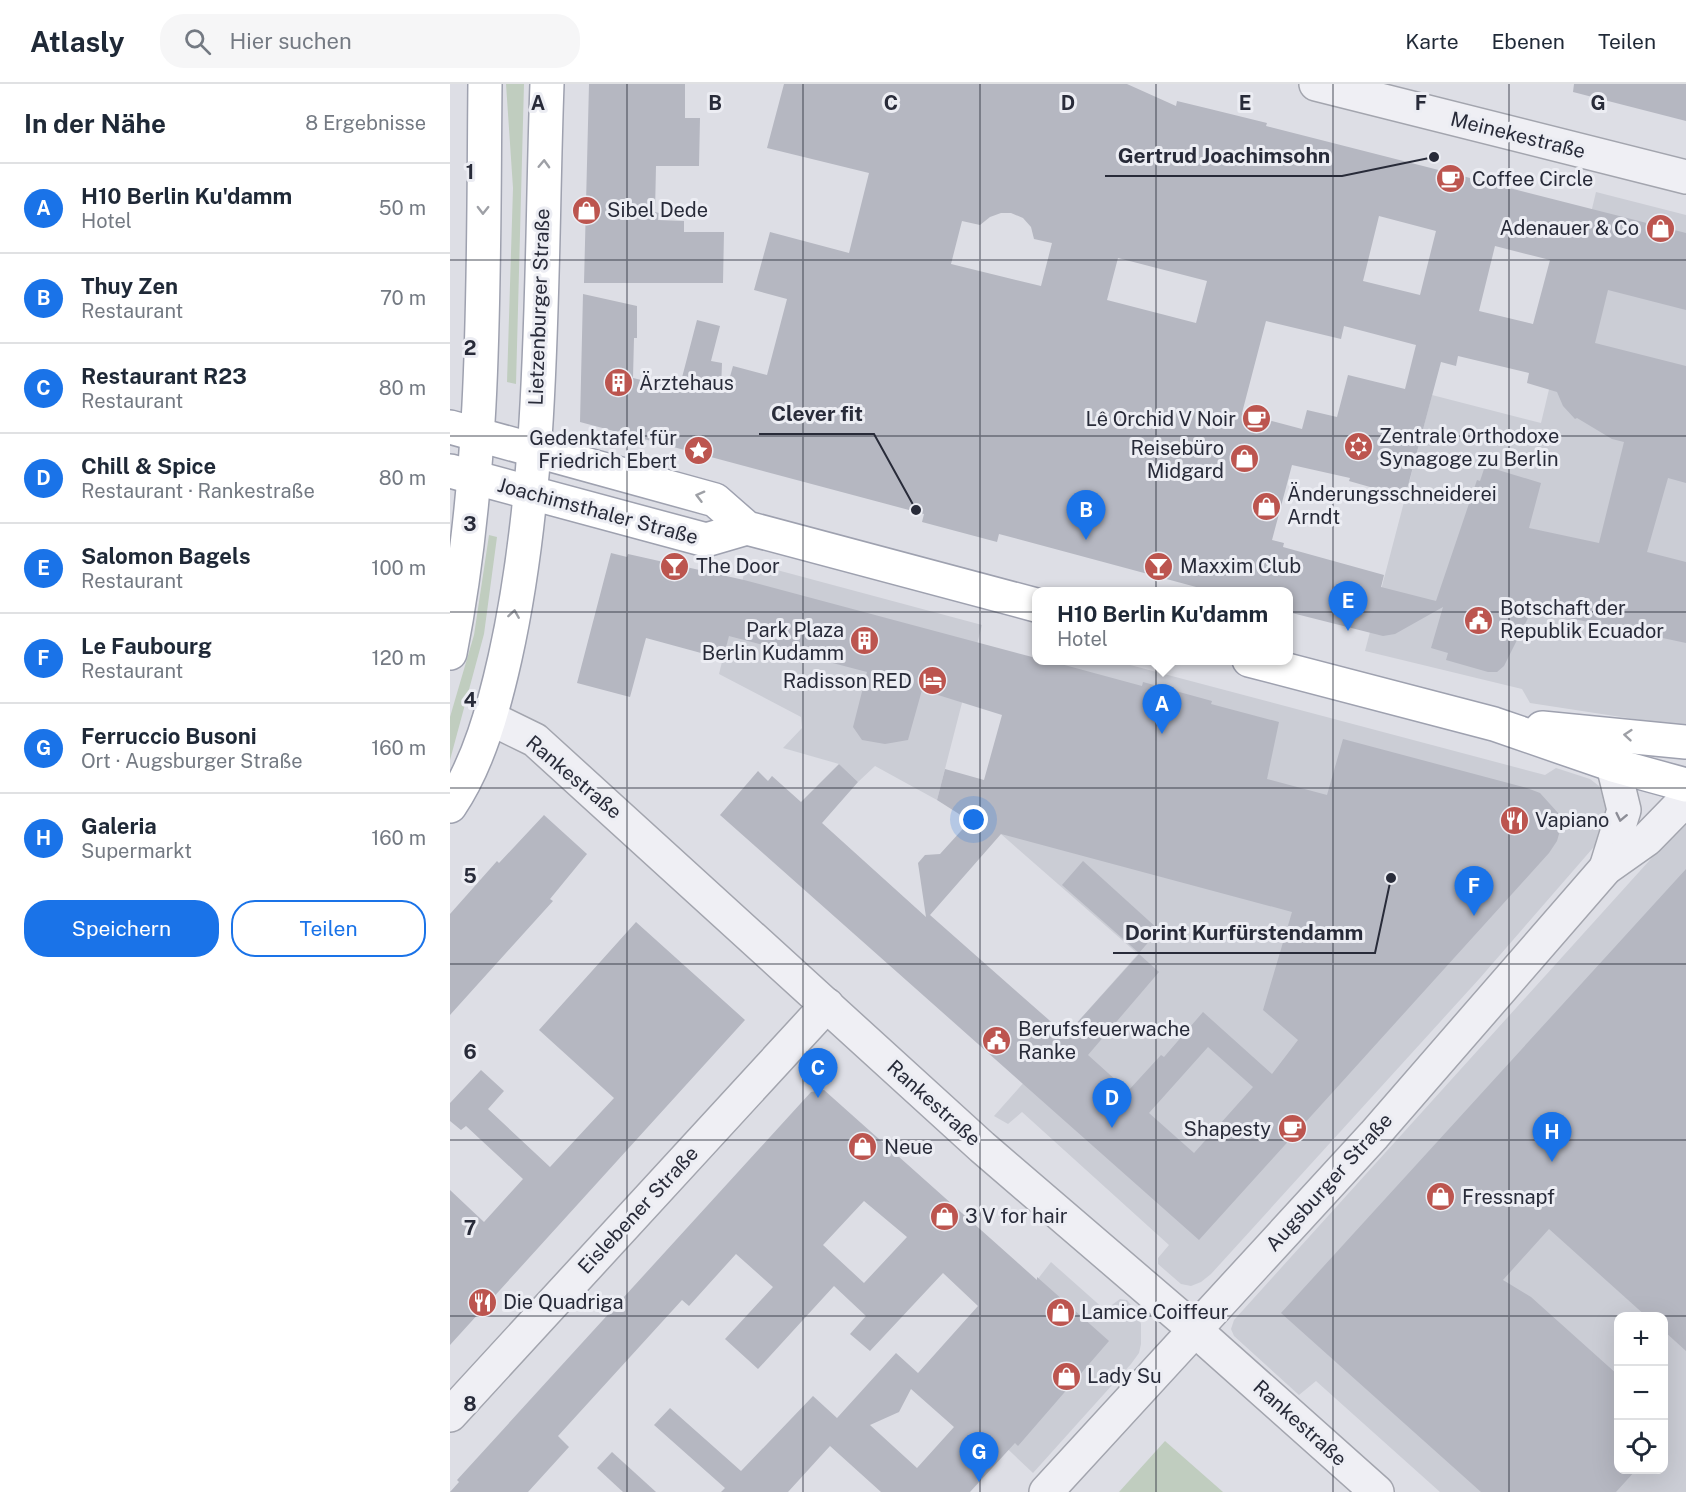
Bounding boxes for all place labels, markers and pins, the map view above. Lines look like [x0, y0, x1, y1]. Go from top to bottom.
callout: Gertrud Joachimsohn [1105, 137, 1342, 176]
cafe icon: Coffee Circle [1435, 163, 1467, 195]
place label: Coffee Circle [1472, 167, 1593, 191]
shop icon: Sibel Dede [570, 194, 602, 226]
place label: Sibel Dede [607, 198, 708, 222]
shop icon: Adenauer & Co [1644, 212, 1676, 244]
place label: Adenauer & Co [1500, 216, 1639, 240]
building icon: Ärztehaus [602, 367, 634, 399]
place label: Ärztehaus [639, 371, 734, 395]
callout: Clever fit [759, 395, 874, 434]
cafe icon: Lê Orchid V Noir [1241, 403, 1273, 435]
place label: Lê Orchid V Noir [1086, 407, 1236, 431]
place label: Zentrale Orthodoxe Synagoge zu Berlin [1379, 424, 1559, 471]
place label: Gedenktafel für Friedrich Ebert [529, 426, 677, 473]
synagogue icon: Zentrale Orthodoxe Synagoge zu Berlin [1342, 431, 1374, 463]
place icon: Gedenktafel für Friedrich Ebert [682, 434, 714, 466]
place label: Reisebüro Midgard [1130, 436, 1224, 483]
shop icon: Reisebüro Midgard [1229, 443, 1261, 475]
place label: Änderungsschneiderei Arndt [1287, 482, 1497, 529]
pin: B [1066, 490, 1106, 540]
shop icon: Änderungsschneiderei Arndt [1250, 490, 1282, 522]
bar icon: The Door [659, 550, 691, 582]
bar icon: Maxxim Club [1143, 550, 1175, 582]
place label: The Door [696, 554, 780, 578]
place label: Maxxim Club [1180, 554, 1301, 578]
pin: E [1328, 582, 1368, 631]
place label: Botschaft der Republik Ecuador [1500, 596, 1664, 643]
public building icon: Botschaft der Republik Ecuador [1463, 604, 1495, 636]
place label: Park Plaza Berlin Kudamm [702, 618, 844, 665]
building icon: Park Plaza Berlin Kudamm [849, 625, 881, 657]
hotel icon: Radisson RED [917, 665, 949, 697]
place label: Radisson RED [783, 669, 912, 693]
pin: A [1142, 684, 1182, 734]
restaurant icon: Vapiano [1498, 804, 1530, 836]
place label: Vapiano [1535, 808, 1609, 832]
pin: F [1454, 866, 1494, 916]
callout: Dorint Kurfürstendamm [1113, 914, 1375, 953]
place label: Berufsfeuerwache Ranke [1018, 1017, 1190, 1064]
public building icon: Berufsfeuerwache Ranke [981, 1024, 1013, 1056]
pin: C [798, 1048, 838, 1098]
pin: D [1092, 1078, 1132, 1128]
pin: H [1532, 1112, 1572, 1162]
cafe icon: Shapesty [1276, 1113, 1308, 1145]
place label: Shapesty [1183, 1117, 1271, 1141]
shop icon: Neue [847, 1131, 879, 1163]
place label: Neue [884, 1135, 933, 1159]
shop icon: Fressnapf [1425, 1181, 1457, 1213]
place label: Fressnapf [1462, 1185, 1555, 1209]
shop icon: 3 V for hair [928, 1200, 960, 1232]
place label: 3 V for hair [965, 1204, 1068, 1228]
restaurant icon: Die Quadriga [466, 1286, 498, 1318]
place label: Die Quadriga [503, 1290, 624, 1314]
shop icon: Lamice Coiffeur [1044, 1296, 1076, 1328]
place label: Lamice Coiffeur [1081, 1300, 1229, 1324]
shop icon: Lady Su [1050, 1360, 1082, 1392]
place label: Lady Su [1087, 1364, 1162, 1388]
pin: G [960, 1432, 998, 1482]

